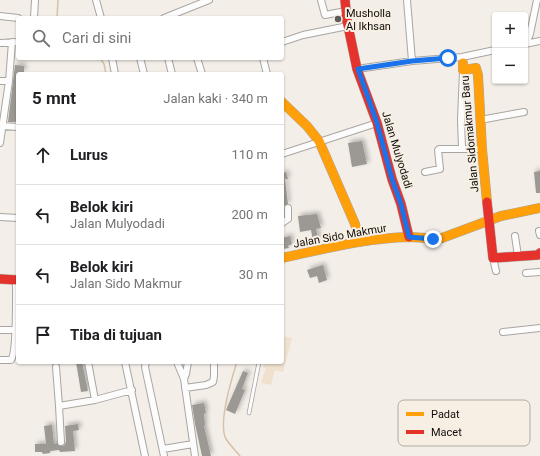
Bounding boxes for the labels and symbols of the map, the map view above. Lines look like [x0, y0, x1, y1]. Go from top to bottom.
place label: Musholla Al Ikhsan [346, 7, 391, 33]
marker: Musholla Al Ikhsan [333, 14, 343, 24]
route start [439, 49, 457, 67]
street label: Jalan Sidomakmur Baru [458, 75, 482, 193]
street label: Jalan Mulyodadi [379, 110, 415, 190]
street label: Jalan Sido Makmur [292, 221, 388, 251]
route end [424, 230, 442, 248]
legend [398, 400, 530, 446]
text: Padat [431, 408, 460, 421]
text: Macet [431, 426, 462, 439]

